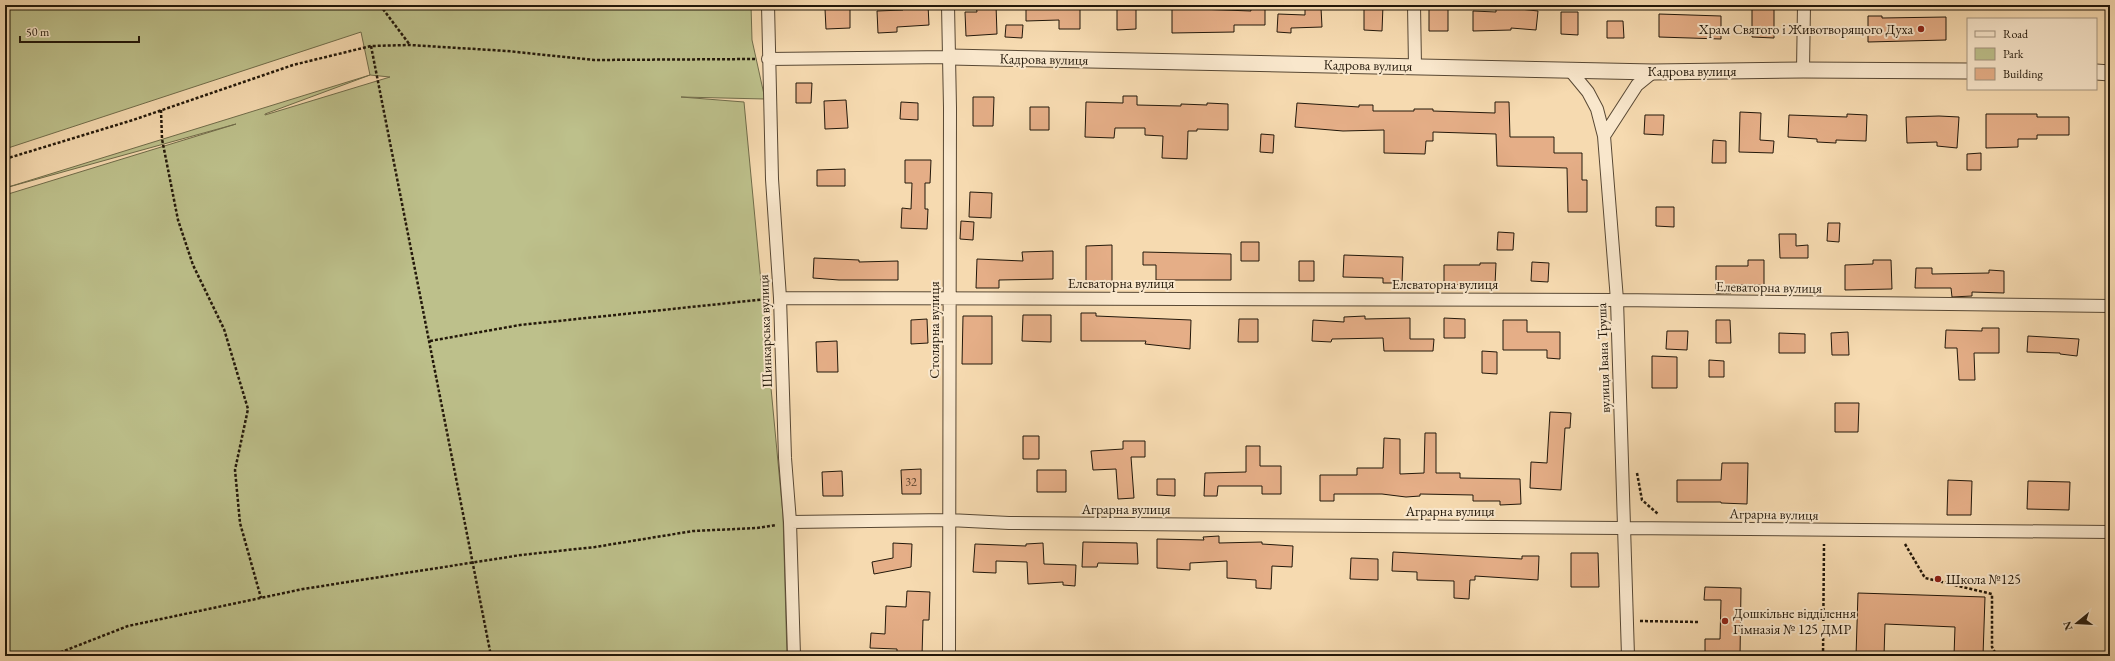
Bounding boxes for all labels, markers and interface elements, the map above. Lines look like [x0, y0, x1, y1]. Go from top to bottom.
scale bar [20, 18, 139, 44]
legend [1967, 18, 2097, 90]
place label: Храм Святого і Животворящого Духа [1698, 20, 1913, 38]
text: 50 m [26, 24, 50, 40]
marker: Храм Святого і Животворящого Духа [1916, 24, 1926, 34]
text: Road [2003, 26, 2029, 42]
text: Park [2003, 46, 2024, 62]
street label: Кадрова вулиця [999, 49, 1089, 69]
street label: Кадрова вулиця [1323, 55, 1413, 75]
street label: Кадрова вулиця [1648, 62, 1736, 80]
text: Building [2003, 66, 2044, 82]
street label: Шинкарська вулиця [754, 274, 776, 388]
street label: Елеваторна вулиця [1068, 274, 1174, 292]
street label: Елеваторна вулиця [1392, 275, 1498, 293]
street label: Елеваторна вулиця [1716, 277, 1822, 297]
street label: Столярна вулиця [925, 281, 943, 379]
street label: вулиця Івана Труша [1592, 302, 1614, 413]
house number: 32 [905, 474, 917, 490]
street label: Аграрна вулиця [1080, 500, 1171, 518]
street label: Аграрна вулиця [1404, 502, 1495, 520]
street label: Аграрна вулиця [1728, 504, 1819, 524]
place label: Школа №125 [1946, 570, 2021, 588]
marker: Школа №125 [1933, 574, 1943, 584]
north arrow [2057, 603, 2097, 643]
place label: Дошкільне відділення Гімназія № 125 ДМР [1733, 604, 1856, 638]
marker: Дошкільне відділення Гімназія № 125 ДМР [1720, 616, 1730, 626]
text: N [2059, 620, 2076, 632]

